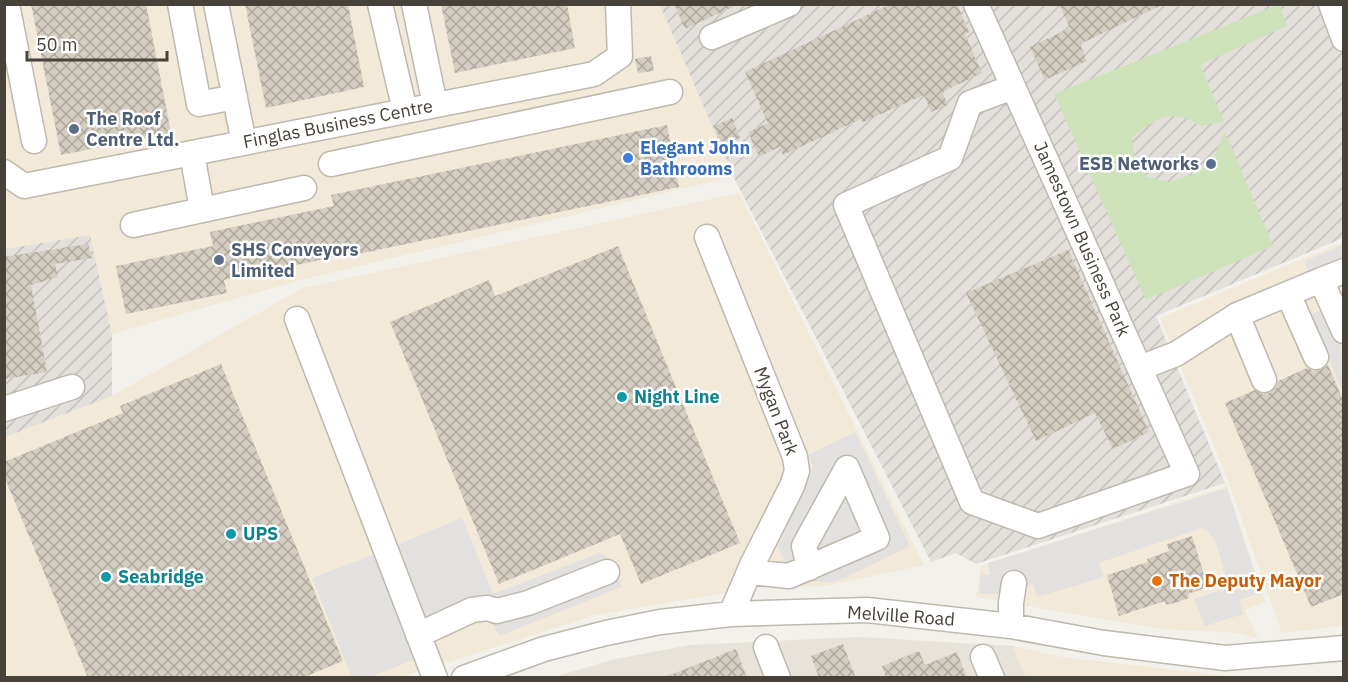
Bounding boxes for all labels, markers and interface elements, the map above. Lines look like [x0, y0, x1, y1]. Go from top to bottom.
scale bar [27, 24, 166, 62]
text: 50 m [36, 33, 78, 56]
street label: Finglas Business Centre [241, 94, 435, 153]
place label: The Roof Centre Ltd. [86, 107, 180, 151]
marker: The Roof Centre Ltd. [67, 122, 81, 136]
place label: Elegant John Bathrooms [640, 136, 750, 180]
street label: Jamestown Business Park [1029, 138, 1136, 340]
marker: Elegant John Bathrooms [621, 151, 635, 165]
place label: ESB Networks [1079, 152, 1199, 175]
marker: ESB Networks [1204, 157, 1218, 171]
place label: SHS Conveyors Limited [231, 238, 359, 282]
marker: SHS Conveyors Limited [212, 253, 226, 267]
street label: Mygan Park [749, 363, 804, 459]
place label: Night Line [634, 385, 720, 408]
marker: Night Line [615, 390, 629, 404]
place label: UPS [243, 522, 278, 545]
marker: UPS [224, 527, 238, 541]
place label: Seabridge [118, 565, 204, 588]
place label: The Deputy Mayor [1169, 569, 1321, 592]
marker: Seabridge [99, 570, 113, 584]
marker: The Deputy Mayor [1150, 574, 1164, 588]
street label: Melville Road [846, 600, 956, 631]

